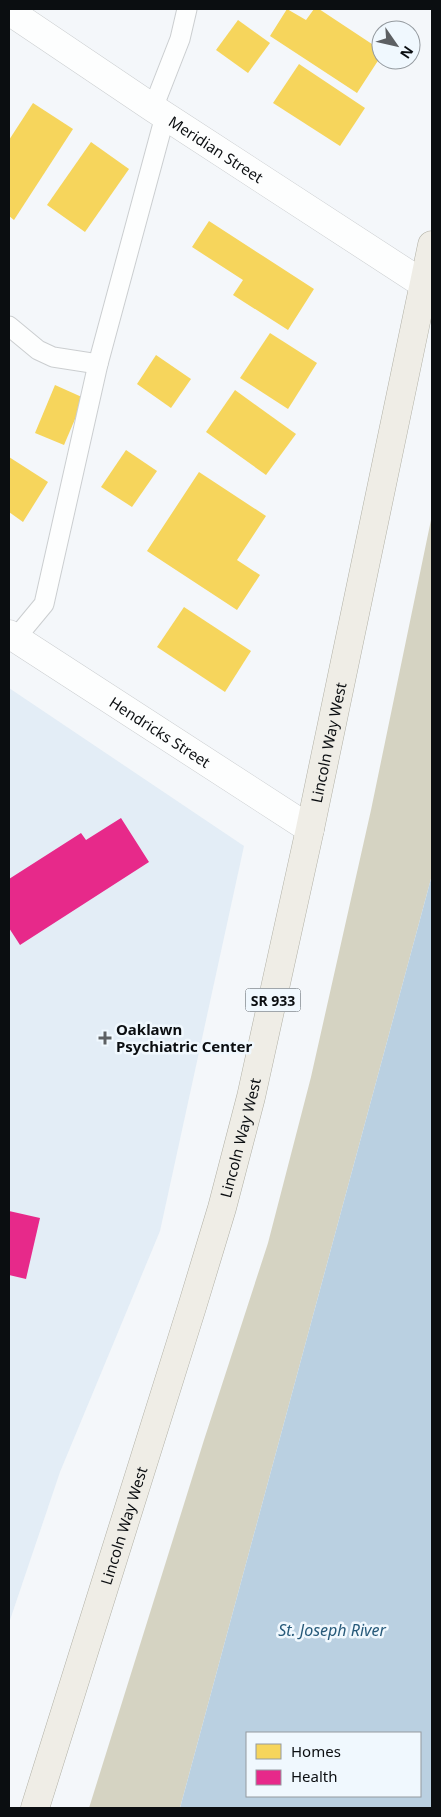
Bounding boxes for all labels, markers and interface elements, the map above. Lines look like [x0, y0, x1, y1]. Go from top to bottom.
north arrow [371, 20, 421, 70]
text: N [396, 43, 418, 63]
street label: Meridian Street [165, 111, 268, 187]
street label: Lincoln Way West [306, 680, 351, 805]
street label: Hendricks Street [106, 692, 215, 772]
road number: SR 933 [246, 988, 300, 1012]
place label: Oaklawn Psychiatric Center [116, 1019, 253, 1056]
marker: Oaklawn Psychiatric Center [98, 1031, 112, 1045]
street label: Lincoln Way West [215, 1076, 265, 1200]
street label: Lincoln Way West [96, 1463, 152, 1587]
water label: St. Joseph River [278, 1619, 386, 1641]
legend [246, 1732, 421, 1797]
text: Homes [291, 1741, 341, 1761]
text: Health [291, 1766, 338, 1786]

